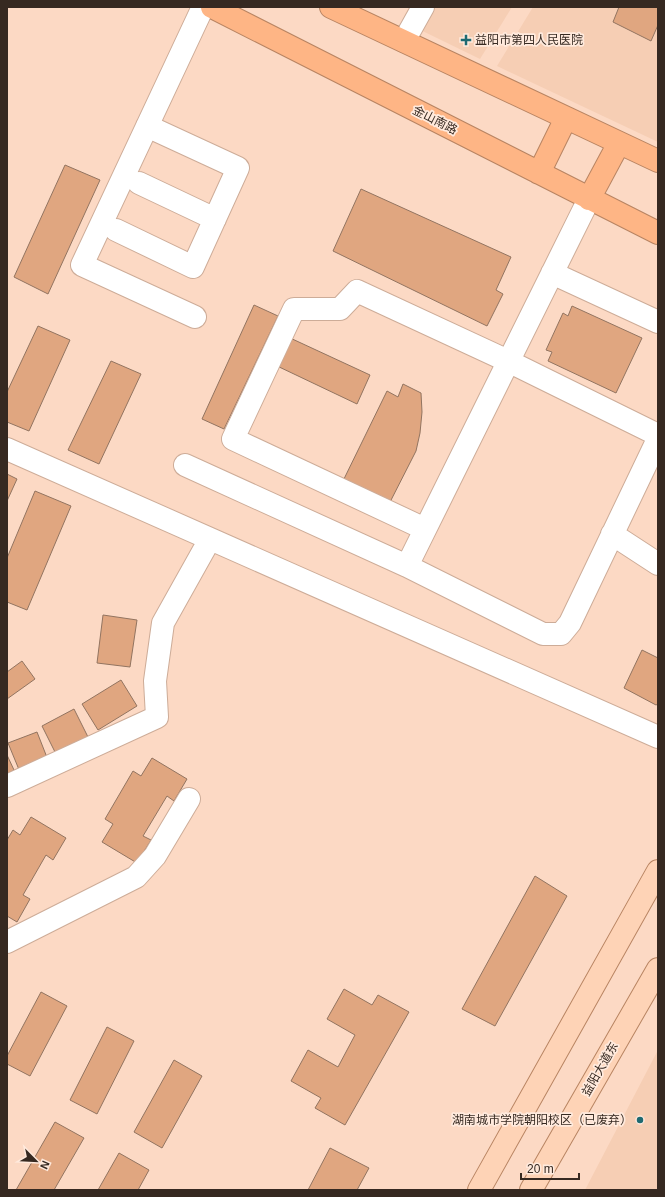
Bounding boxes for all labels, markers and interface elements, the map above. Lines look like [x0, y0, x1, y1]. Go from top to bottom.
place label: 益阳市第四人民医院 [475, 33, 583, 47]
marker: 益阳市第四人民医院 [460, 34, 472, 46]
street label: 金山南路 [410, 103, 460, 137]
street label: 益阳大道东 [579, 1040, 621, 1098]
place label: 湖南城市学院朝阳校区（已废弃） [452, 1113, 632, 1127]
marker: 湖南城市学院朝阳校区（已废弃） [635, 1115, 645, 1125]
north arrow [16, 1141, 56, 1181]
scale bar [521, 1155, 579, 1181]
text: N [38, 1159, 52, 1171]
text: 20 m [527, 1162, 554, 1176]

